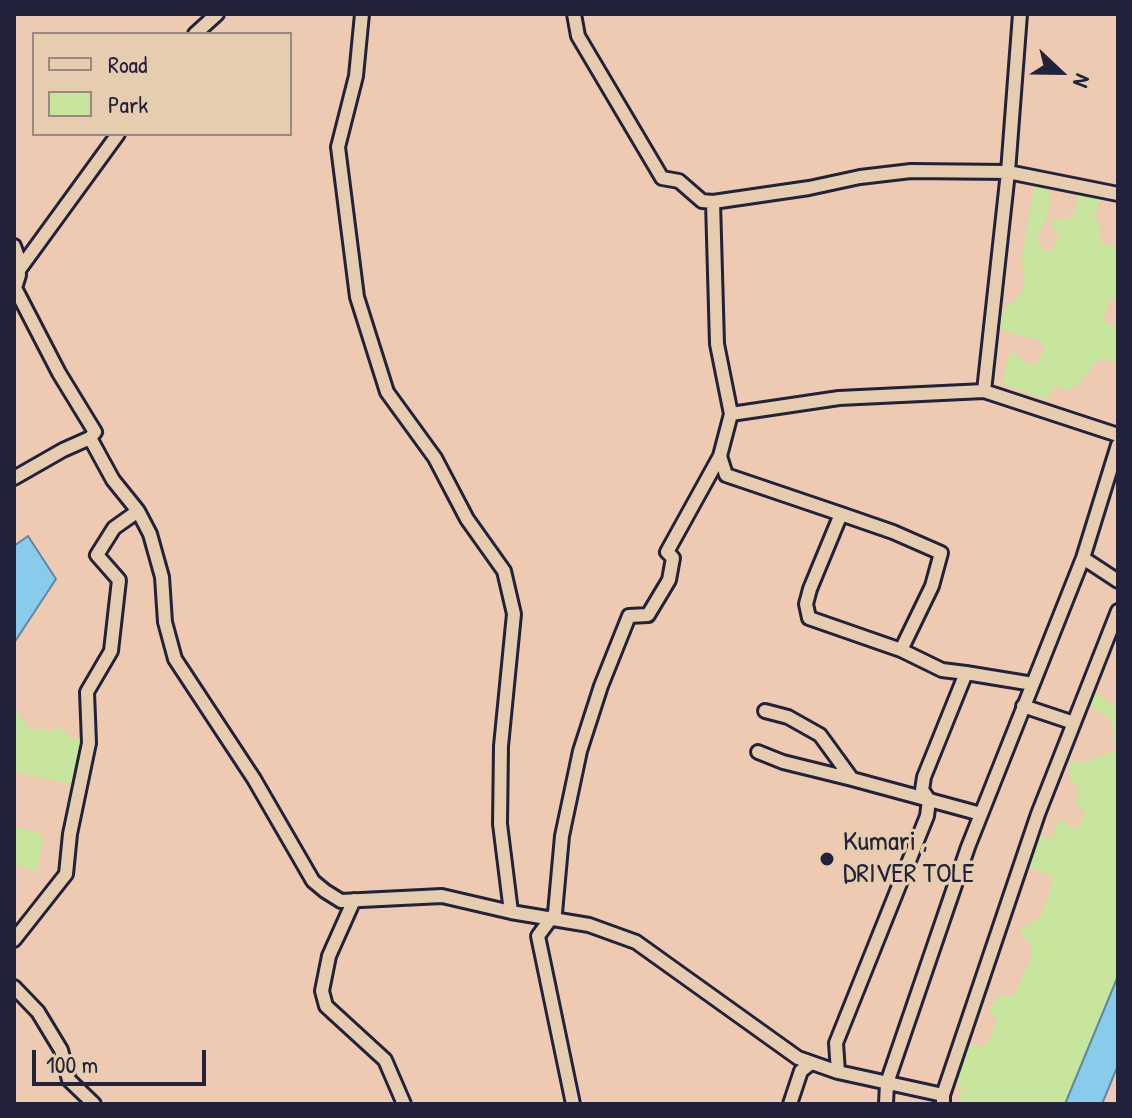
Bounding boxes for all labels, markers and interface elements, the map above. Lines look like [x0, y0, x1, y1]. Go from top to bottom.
legend [32, 32, 292, 136]
north arrow [1020, 32, 1100, 112]
text: Road [108, 48, 147, 80]
text: N [1066, 70, 1098, 92]
text: Park [108, 88, 148, 120]
place label: Kumari , DRIVER TOLE [843, 826, 974, 892]
marker: Kumari , DRIVER TOLE [818, 850, 836, 868]
scale bar [36, 1034, 210, 1084]
text: 100 m [46, 1048, 98, 1080]

